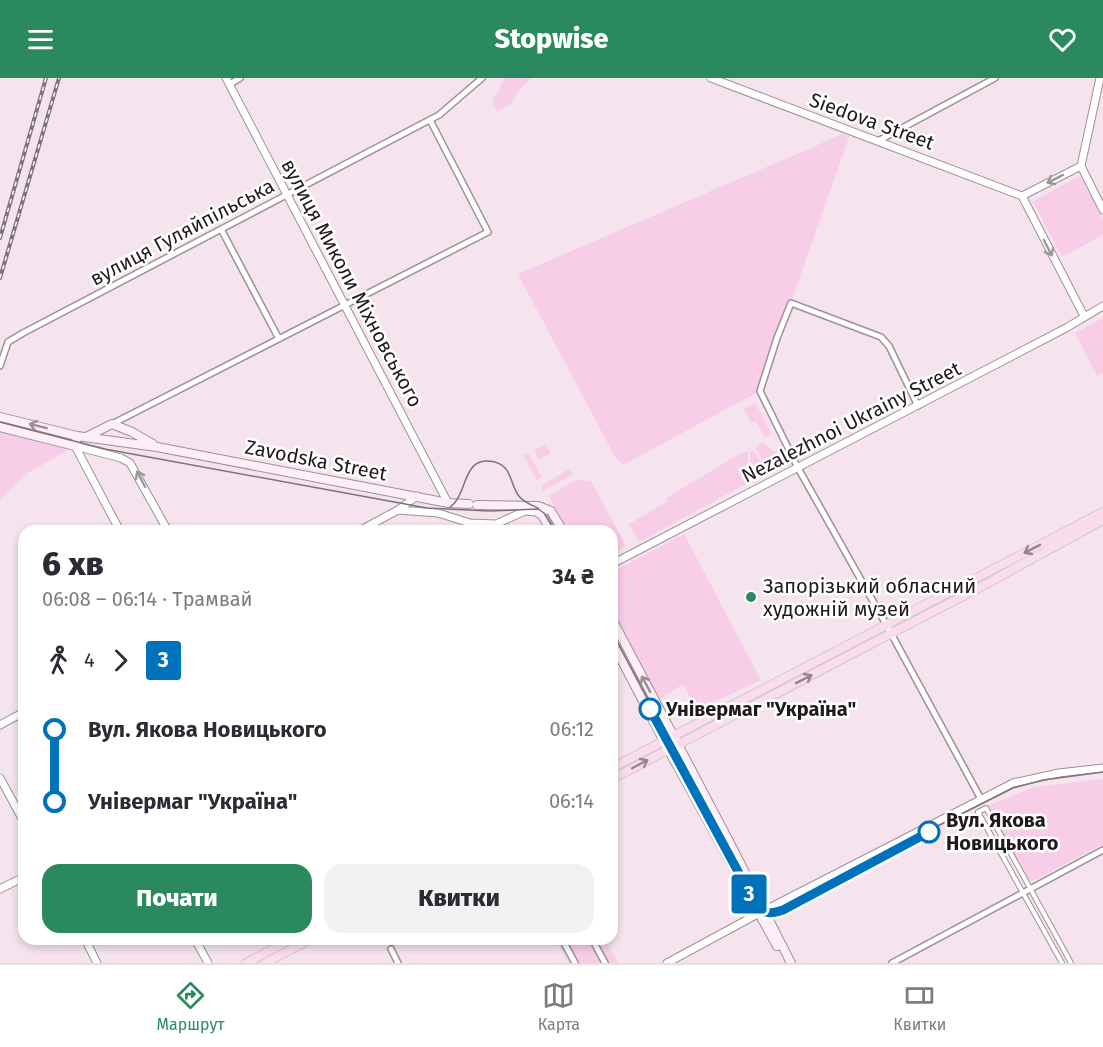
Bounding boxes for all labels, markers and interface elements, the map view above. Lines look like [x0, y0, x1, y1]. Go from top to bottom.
icon: menu [24, 23, 57, 56]
text: Stopwise [495, 23, 608, 55]
icon: heart [1046, 23, 1079, 56]
street label: Siedova Street [806, 87, 938, 155]
street label: вулиця Миколи Міхновського [276, 155, 428, 411]
street label: вулиця Гуляйпільська [86, 173, 278, 291]
one-way arrow [1046, 174, 1064, 186]
one-way arrow [1043, 239, 1055, 257]
street label: Nezalezhnoi Ukrainy Street [737, 356, 965, 488]
one-way arrow [29, 420, 48, 432]
street label: Zavodska Street [243, 434, 390, 486]
one-way arrow [135, 471, 146, 489]
text: 6 хв [42, 544, 104, 584]
one-way arrow [1024, 544, 1042, 555]
text: 34 ₴ [552, 563, 594, 590]
place label: Запорізький обласний художній музей [763, 574, 976, 621]
text: 06:08 – 06:14 · Трамвай [42, 587, 253, 611]
marker: Запорізький обласний художній музей [744, 590, 758, 604]
icon: walk [42, 644, 75, 677]
icon: forward [104, 644, 137, 677]
text: 3 [158, 647, 169, 673]
text: 4 [84, 648, 95, 672]
one-way arrow [795, 673, 812, 685]
one-way arrow [640, 676, 651, 694]
place label: Універмаг "Україна" [665, 697, 856, 721]
marker: Універмаг "Україна" [639, 698, 661, 720]
text: Вул. Якова Новицького [88, 716, 327, 743]
text: 06:12 [550, 717, 594, 741]
one-way arrow [631, 758, 648, 770]
text: Універмаг "Україна" [88, 788, 297, 815]
text: 06:14 [549, 789, 594, 813]
place label: Вул. Якова Новицького [946, 808, 1059, 855]
marker: Вул. Якова Новицького [918, 821, 940, 843]
button: Почати [42, 864, 312, 933]
button: Квитки [324, 864, 594, 933]
line badge: 3 [730, 874, 768, 914]
text: 3 [744, 881, 754, 907]
tab: Маршрут [157, 979, 225, 1034]
tab: Карта [538, 979, 580, 1034]
tab: Квитки [893, 979, 946, 1034]

